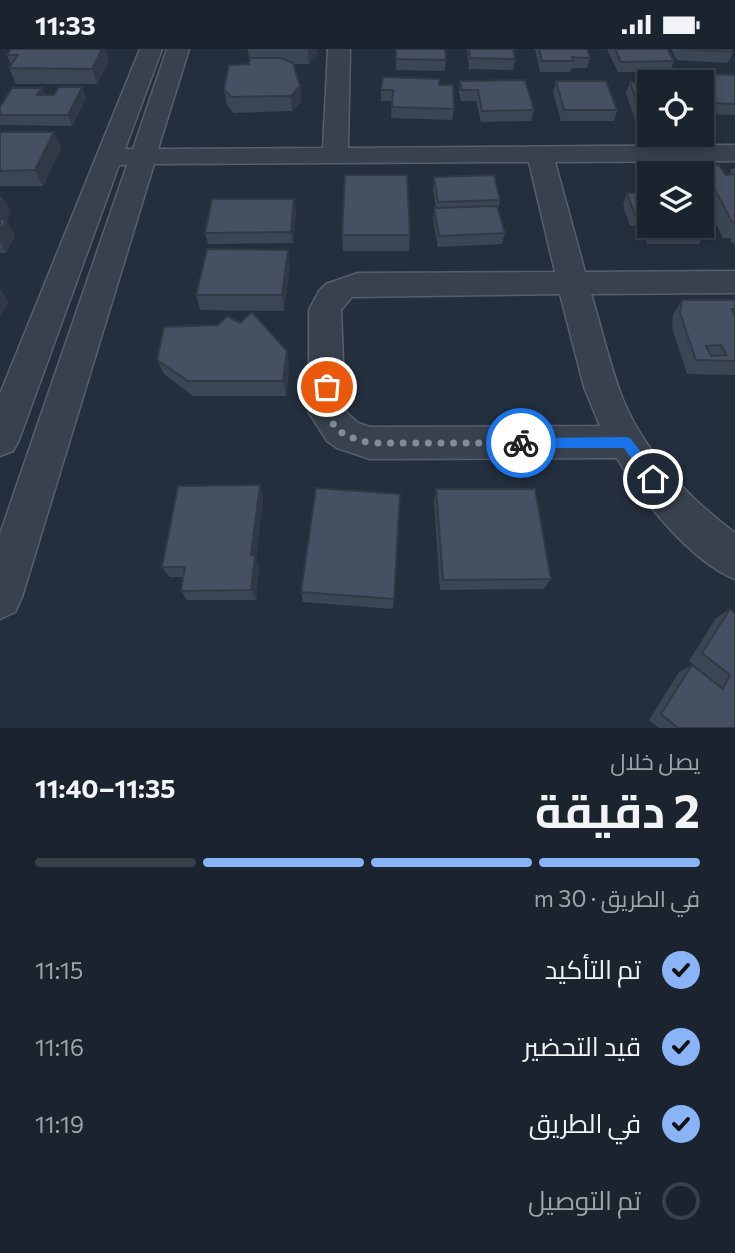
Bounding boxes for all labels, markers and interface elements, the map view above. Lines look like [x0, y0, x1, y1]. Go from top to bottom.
text: 11:33 [35, 9, 96, 40]
map controls [637, 70, 714, 238]
button: locate [637, 70, 714, 147]
button: layers [637, 161, 714, 238]
pin [297, 357, 357, 417]
icon: bag [308, 368, 346, 406]
courier [486, 408, 556, 478]
icon: bike [502, 424, 540, 462]
pin [623, 449, 683, 509]
icon: home [634, 460, 672, 498]
text: يصل خلال [610, 747, 700, 775]
text: 11:35–11:40 [35, 772, 175, 803]
text: 2 دقيقة [535, 781, 700, 837]
text: في الطريق · 30 m [534, 884, 700, 912]
icon: check [662, 951, 700, 989]
text: تم التأكيد [545, 953, 641, 984]
text: 11:15 [35, 956, 83, 984]
icon: check [662, 1028, 700, 1066]
text: قيد التحضير [524, 1030, 641, 1061]
text: 11:16 [35, 1033, 84, 1061]
icon: check [662, 1105, 700, 1143]
text: في الطريق [529, 1107, 641, 1138]
text: 11:19 [35, 1110, 84, 1138]
text: تم التوصيل [528, 1184, 641, 1215]

